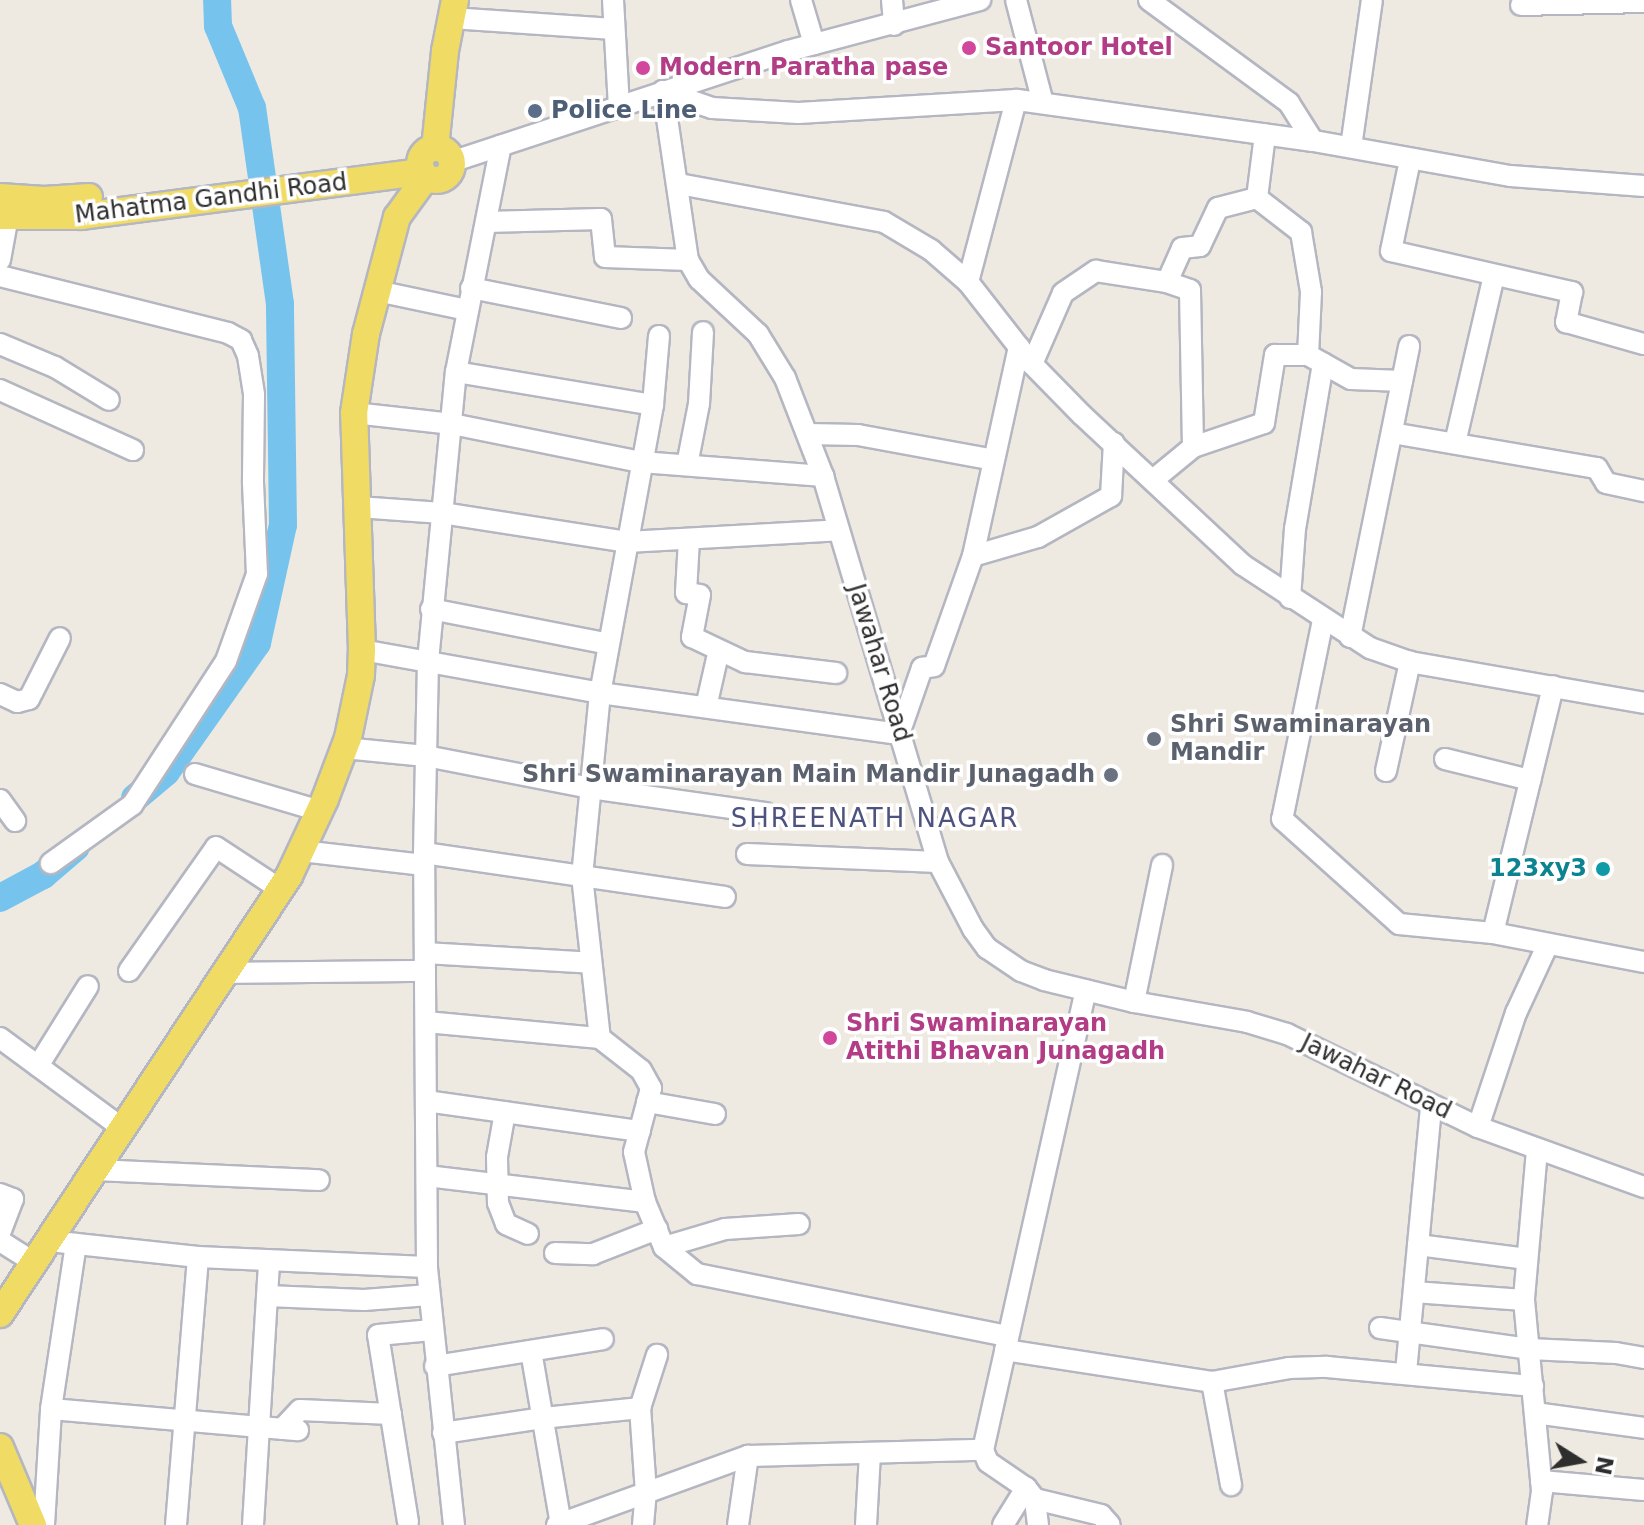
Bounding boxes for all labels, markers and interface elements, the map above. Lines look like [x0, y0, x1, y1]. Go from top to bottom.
place label: Santoor Hotel [985, 34, 1173, 62]
marker: Santoor Hotel [960, 39, 978, 57]
place label: Modern Paratha pase [659, 54, 948, 82]
marker: Modern Paratha pase [634, 59, 652, 77]
place label: Police Line [551, 97, 697, 125]
marker: Police Line [526, 102, 544, 120]
street label: Mahatma Gandhi Road [73, 168, 349, 230]
street label: Jawahar Road [841, 580, 917, 746]
place label: Shri Swaminarayan Mandir [1170, 711, 1431, 767]
marker: Shri Swaminarayan Mandir [1145, 730, 1163, 748]
place label: Shri Swaminarayan Main Mandir Junagadh [522, 761, 1095, 789]
marker: Shri Swaminarayan Main Mandir Junagadh [1102, 766, 1120, 784]
district label: SHREENATH NAGAR [731, 803, 1019, 835]
place label: 123xy3 [1489, 855, 1587, 883]
marker: 123xy3 [1594, 860, 1612, 878]
place label: Shri Swaminarayan Atithi Bhavan Junagadh [846, 1010, 1165, 1066]
street label: Jawahar Road [1296, 1028, 1456, 1126]
marker: Shri Swaminarayan Atithi Bhavan Junagadh [821, 1029, 839, 1047]
north arrow [1540, 1421, 1620, 1501]
text: N [1590, 1454, 1618, 1477]

